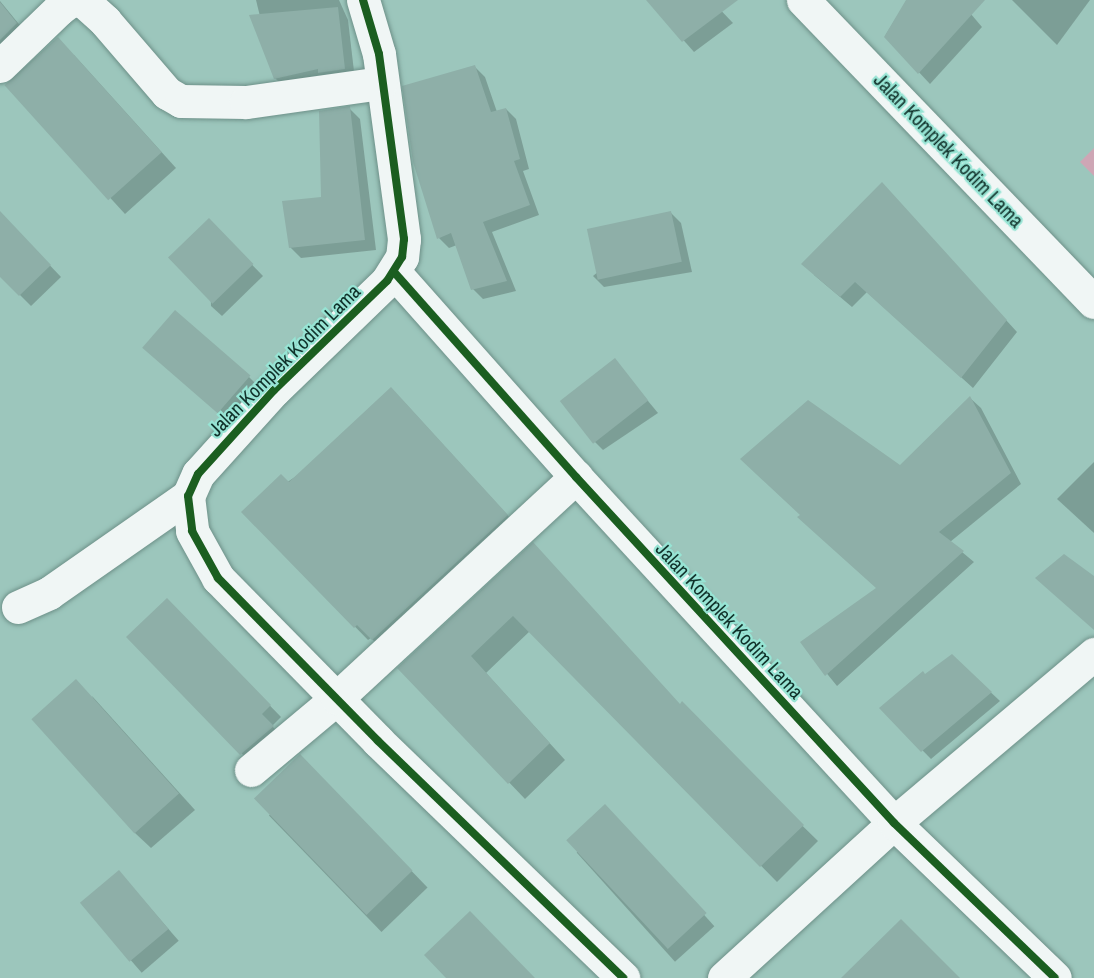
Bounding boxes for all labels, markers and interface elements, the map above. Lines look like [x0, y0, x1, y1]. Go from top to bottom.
street label: Jalan Komplek Kodim Lama [869, 68, 1029, 232]
street label: Jalan Komplek Kodim Lama [203, 279, 365, 441]
street label: Jalan Komplek Kodim Lama [651, 537, 809, 703]

